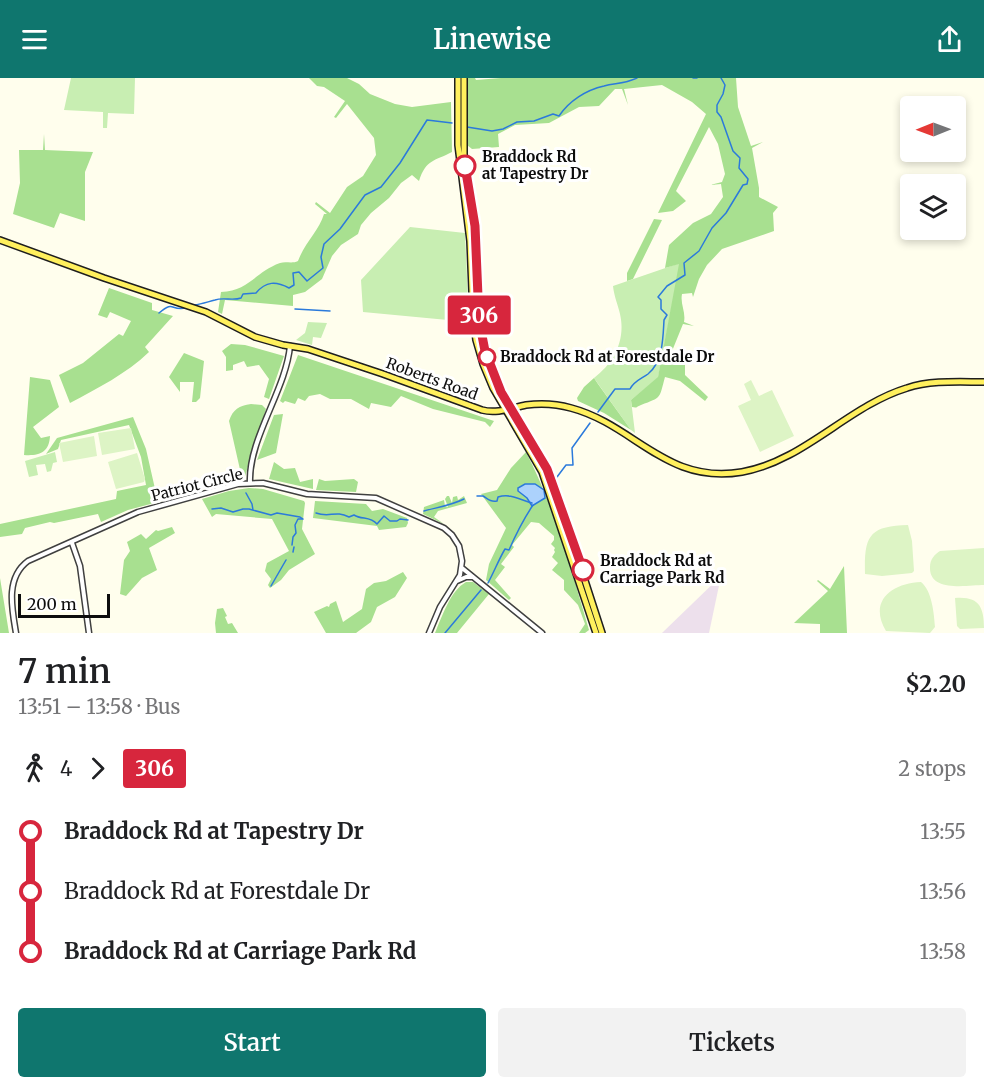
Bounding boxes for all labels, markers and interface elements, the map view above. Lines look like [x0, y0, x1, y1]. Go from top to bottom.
text: Linewise [433, 22, 551, 56]
icon: menu [18, 23, 51, 56]
icon: share [933, 23, 966, 56]
north arrow [900, 96, 966, 162]
map controls [900, 96, 966, 240]
place label: Braddock Rd at Tapestry Dr [482, 147, 588, 183]
marker: Braddock Rd at Tapestry Dr [454, 155, 476, 177]
button: layers [900, 174, 966, 240]
line badge: 306 [444, 296, 514, 334]
text: 306 [460, 302, 498, 329]
place label: Braddock Rd at Forestdale Dr [500, 347, 715, 366]
marker: Braddock Rd at Forestdale Dr [478, 348, 496, 366]
street label: Roberts Road [384, 353, 481, 404]
street label: Patriot Circle [149, 464, 245, 505]
place label: Braddock Rd at Carriage Park Rd [600, 551, 725, 587]
marker: Braddock Rd at Carriage Park Rd [572, 559, 594, 581]
scale bar [18, 591, 110, 618]
text: 200 m [27, 594, 77, 614]
text: 7 min [18, 651, 111, 692]
text: $2.20 [905, 670, 966, 698]
text: 13:51 – 13:58 · Bus [18, 694, 180, 719]
icon: walk [18, 752, 51, 785]
icon: forward [81, 752, 114, 785]
text: 306 [135, 755, 174, 782]
text: 4 [60, 756, 72, 781]
text: 2 stops [898, 756, 966, 781]
text: Braddock Rd at Tapestry Dr [64, 817, 364, 845]
text: 13:55 [920, 819, 966, 844]
text: Braddock Rd at Forestdale Dr [64, 877, 370, 905]
text: 13:56 [919, 879, 966, 904]
text: Braddock Rd at Carriage Park Rd [64, 937, 416, 965]
text: 13:58 [919, 939, 966, 964]
button: Start [18, 1008, 486, 1077]
button: Tickets [498, 1008, 966, 1077]

